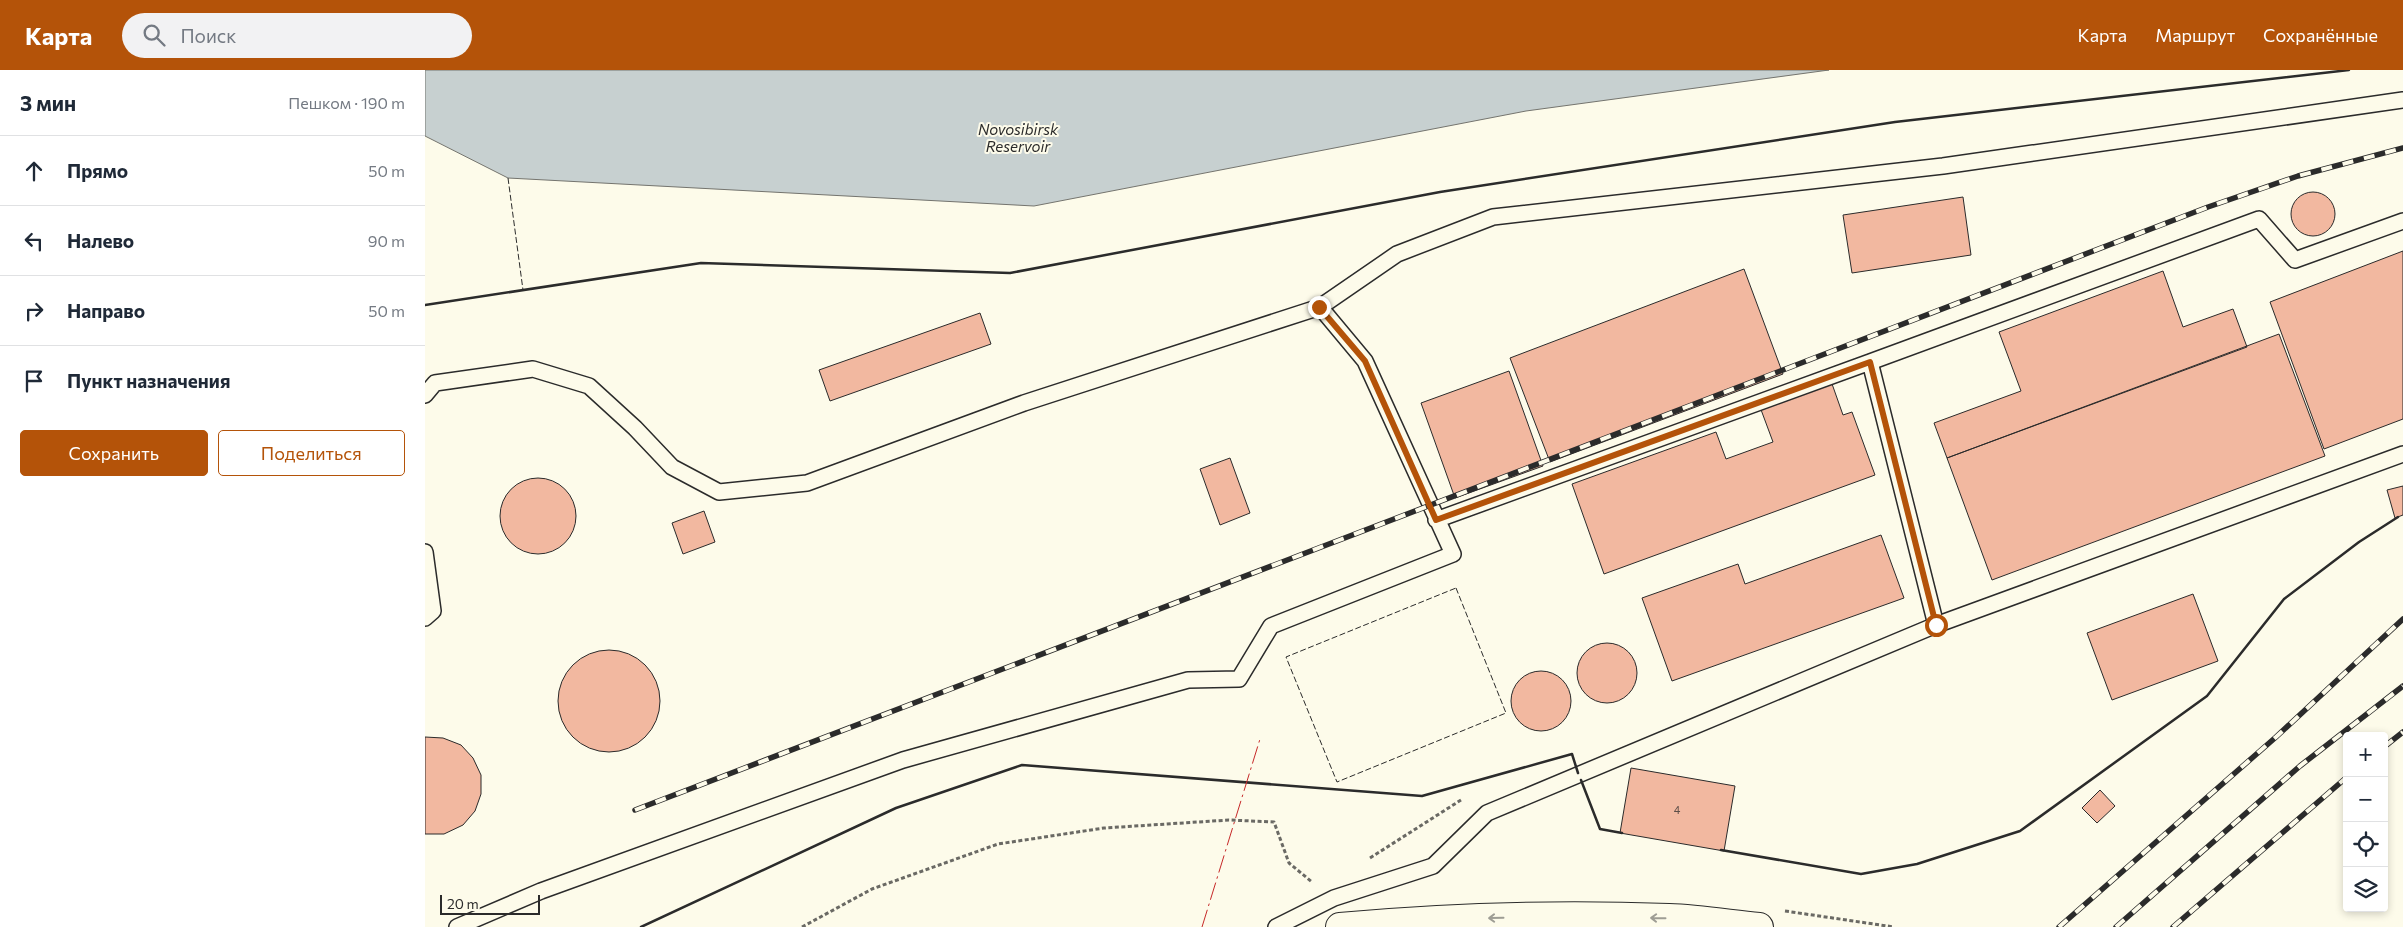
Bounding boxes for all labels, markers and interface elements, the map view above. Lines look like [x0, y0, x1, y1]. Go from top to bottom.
search box [122, 13, 472, 58]
text: Карта [25, 21, 92, 50]
icon: search [140, 21, 168, 49]
text: Поиск [180, 24, 236, 47]
text: Карта [2078, 24, 2127, 46]
text: Маршрут [2155, 24, 2235, 46]
text: Сохранённые [2263, 24, 2378, 46]
text: 3 мин [20, 90, 76, 115]
text: Пешком · 190 m [288, 93, 405, 112]
water label: Novosibirsk Reservoir [978, 120, 1059, 155]
icon: ahead [20, 157, 48, 185]
text: Прямо [67, 159, 128, 182]
text: 50 m [368, 161, 405, 180]
icon: left [20, 227, 48, 255]
text: Налево [67, 229, 134, 252]
text: 90 m [368, 231, 405, 250]
route end [1308, 296, 1331, 319]
icon: right [20, 297, 48, 325]
text: Направо [67, 299, 145, 322]
text: 50 m [368, 301, 405, 320]
icon: arrive [20, 367, 48, 395]
text: Пункт назначения [67, 369, 230, 392]
button: Сохранить [20, 430, 208, 476]
button: Поделиться [218, 430, 405, 476]
route start [1925, 614, 1948, 637]
map controls [2343, 732, 2388, 912]
button: + [2343, 732, 2388, 777]
button: − [2343, 777, 2388, 822]
house number: 4 [1674, 803, 1681, 816]
button: locate [2343, 822, 2388, 867]
button: layers [2343, 867, 2388, 912]
scale bar [440, 892, 540, 915]
text: 20 m [447, 895, 479, 912]
one-way arrow [1488, 913, 1504, 923]
one-way arrow [1651, 913, 1667, 923]

